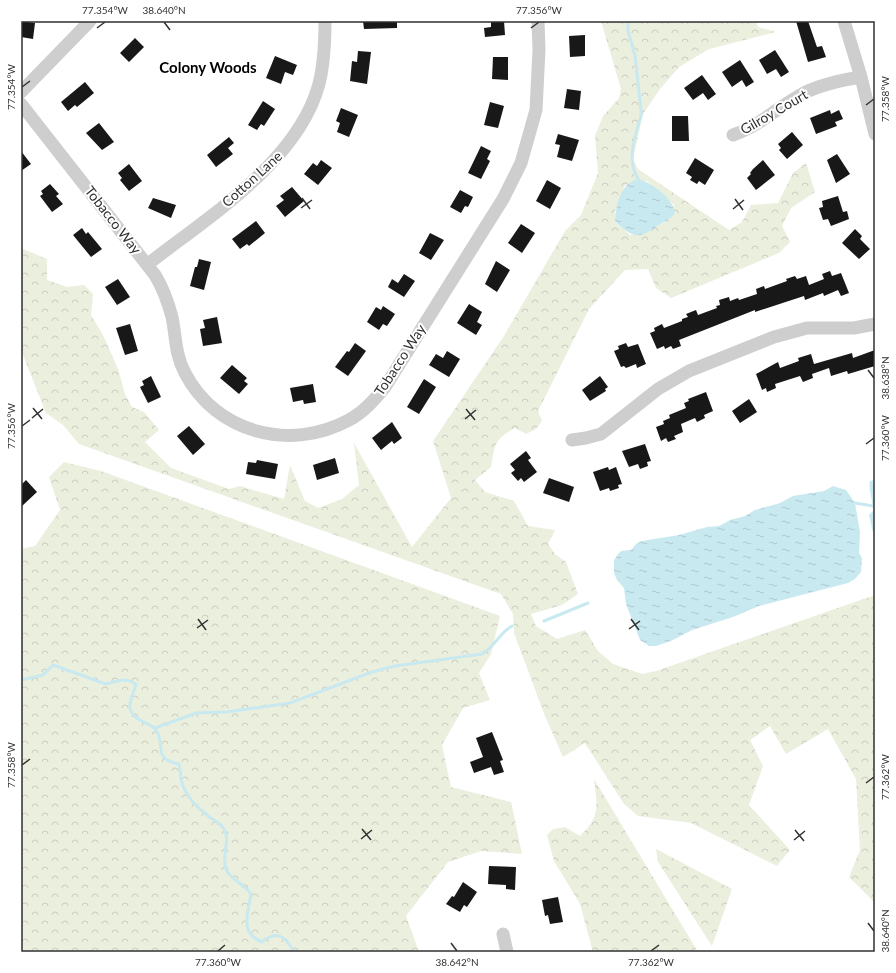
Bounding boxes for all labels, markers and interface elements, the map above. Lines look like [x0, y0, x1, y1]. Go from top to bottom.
text: 77.354°W [82, 4, 129, 16]
text: 38.640°N [142, 4, 186, 16]
text: 77.356°W [516, 4, 563, 16]
district label: Colony Woods [159, 58, 257, 76]
text: 77.354°W [5, 63, 17, 110]
text: 77.358°W [879, 75, 891, 122]
street label: Gilroy Court [737, 85, 810, 138]
street label: Cotton Lane [218, 147, 285, 210]
street label: Tobacco Way [82, 182, 146, 258]
street label: Tobacco Way [370, 320, 429, 399]
text: 38.638°N [879, 356, 891, 400]
text: 77.356°W [5, 402, 17, 449]
text: 77.360°W [879, 414, 891, 461]
text: 77.358°W [5, 741, 17, 788]
text: 77.362°W [879, 753, 891, 800]
text: 38.640°N [879, 909, 891, 953]
text: 77.360°W [195, 956, 242, 968]
text: 38.642°N [435, 956, 479, 968]
text: 77.362°W [628, 956, 675, 968]

